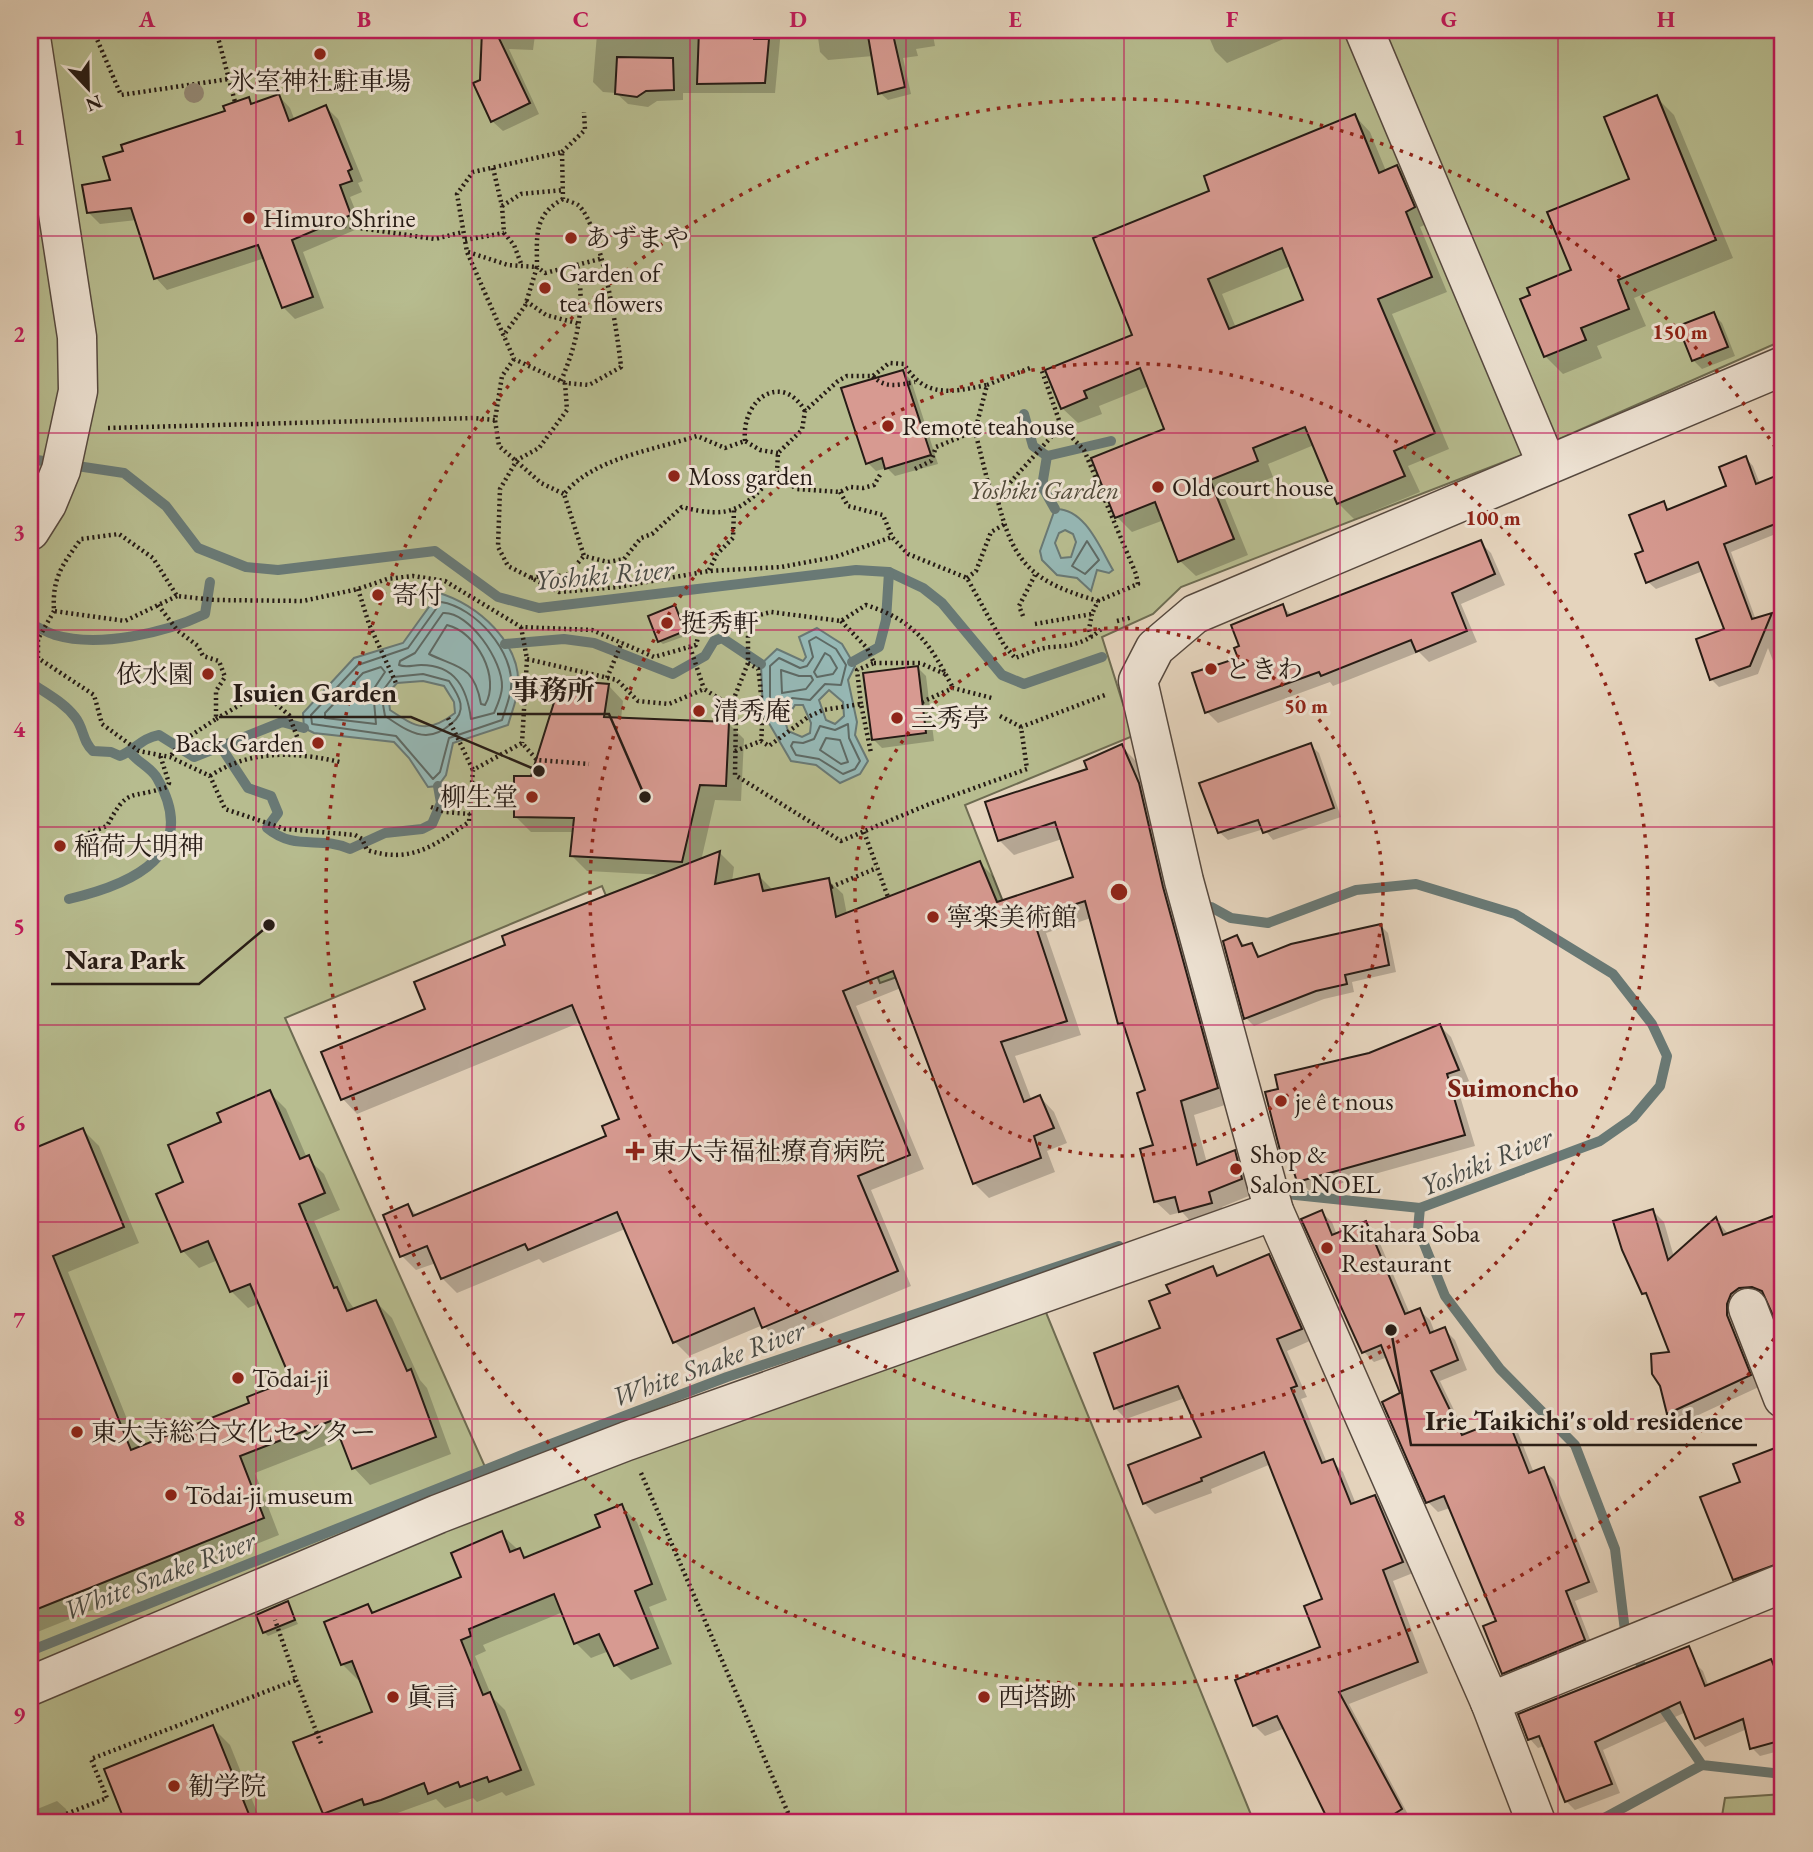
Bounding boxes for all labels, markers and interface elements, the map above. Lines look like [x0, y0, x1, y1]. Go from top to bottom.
text: A [138, 4, 156, 34]
text: B [357, 4, 371, 34]
text: C [573, 4, 589, 34]
text: D [789, 4, 807, 34]
text: E [1008, 4, 1022, 34]
text: F [1226, 4, 1239, 34]
text: G [1441, 4, 1457, 34]
text: H [1657, 4, 1675, 34]
marker: 氷室神社駐車場 [312, 46, 328, 62]
north arrow [52, 52, 122, 122]
place label: 氷室神社駐車場 [229, 64, 411, 98]
text: N [82, 89, 106, 118]
text: 1 [13, 122, 25, 152]
place label: Himuro Shrine [263, 201, 416, 235]
marker: Himuro Shrine [241, 210, 257, 226]
place label: あずまや [585, 221, 689, 255]
marker: あずまや [563, 230, 579, 246]
place label: Garden of tea flowers [559, 256, 663, 320]
marker: Garden of tea flowers [537, 280, 553, 296]
text: 150 m [1652, 318, 1708, 345]
text: 2 [13, 319, 25, 349]
place label: Remote teahouse [902, 409, 1074, 443]
marker: Remote teahouse [880, 418, 896, 434]
place label: Moss garden [688, 459, 813, 493]
marker: Moss garden [666, 468, 682, 484]
place label: Old court house [1172, 470, 1334, 504]
park label: Yoshiki Garden [969, 473, 1119, 507]
marker: Old court house [1150, 479, 1166, 495]
text: 100 m [1465, 504, 1521, 531]
text: 3 [13, 517, 25, 547]
water label: Yoshiki River [533, 550, 676, 598]
place label: 寄付 [392, 578, 444, 612]
marker: 寄付 [370, 587, 386, 603]
place label: 挺秀軒 [681, 606, 759, 640]
marker: 挺秀軒 [659, 615, 675, 631]
place label: ときわ [1225, 652, 1303, 686]
place label: 依水園 [116, 657, 194, 691]
marker: ときわ [1203, 661, 1219, 677]
callout: 事務所 [497, 665, 609, 714]
marker: 依水園 [200, 666, 216, 682]
callout: Isuien Garden [219, 668, 411, 717]
text: 事務所 [511, 672, 595, 708]
text: Isuien Garden [233, 674, 397, 710]
text: 50 m [1284, 692, 1328, 719]
place label: 清秀庵 [713, 694, 791, 728]
place label: 三秀亭 [911, 701, 989, 735]
marker: 清秀庵 [691, 703, 707, 719]
marker: 三秀亭 [889, 710, 905, 726]
text: 4 [13, 714, 26, 744]
place label: Back Garden [175, 726, 304, 760]
marker: Back Garden [310, 735, 326, 751]
place label: 柳生堂 [440, 780, 518, 814]
marker: 柳生堂 [524, 789, 540, 805]
place label: 稲荷大明神 [74, 829, 204, 863]
marker: 稲荷大明神 [52, 838, 68, 854]
centre of rings [1107, 880, 1131, 904]
place label: 寧楽美術館 [947, 900, 1077, 934]
marker: 寧楽美術館 [925, 909, 941, 925]
text: 5 [13, 911, 25, 941]
callout: Nara Park [51, 935, 199, 984]
text: Nara Park [65, 941, 186, 977]
district label: Suimoncho [1447, 1069, 1579, 1105]
place label: je ê t nous [1294, 1084, 1394, 1118]
marker: je ê t nous [1273, 1093, 1289, 1109]
text: 6 [13, 1108, 25, 1138]
water label: Yoshiki River [1415, 1118, 1559, 1204]
place label: 東大寺福祉療育病院 [651, 1134, 885, 1168]
place label: Shop & Salon NOEL [1250, 1137, 1381, 1201]
marker: 東大寺福祉療育病院 [625, 1141, 645, 1161]
marker: Shop & Salon NOEL [1228, 1161, 1244, 1177]
place label: Kitahara Soba Restaurant [1341, 1216, 1480, 1280]
marker: Kitahara Soba Restaurant [1319, 1240, 1335, 1256]
text: 7 [13, 1305, 26, 1335]
water label: White Snake River [606, 1311, 811, 1415]
place label: Tōdai-ji [252, 1361, 329, 1395]
marker: Tōdai-ji [230, 1370, 246, 1386]
callout: Irie Taikichi's old residence [1411, 1396, 1757, 1445]
text: Irie Taikichi's old residence [1425, 1402, 1743, 1438]
place label: 東大寺総合文化センター [91, 1415, 376, 1449]
marker: 東大寺総合文化センター [69, 1424, 85, 1440]
place label: Tōdai-ji museum [185, 1478, 353, 1512]
marker: Tōdai-ji museum [163, 1487, 179, 1503]
text: 8 [13, 1503, 25, 1533]
water label: White Snake River [58, 1521, 262, 1628]
place label: 眞言 [407, 1680, 459, 1714]
place label: 西塔跡 [998, 1680, 1076, 1714]
marker: 眞言 [385, 1689, 401, 1705]
marker: 西塔跡 [976, 1689, 992, 1705]
text: 9 [13, 1700, 25, 1730]
place label: 勧学院 [188, 1769, 266, 1803]
marker: 勧学院 [166, 1778, 182, 1794]

